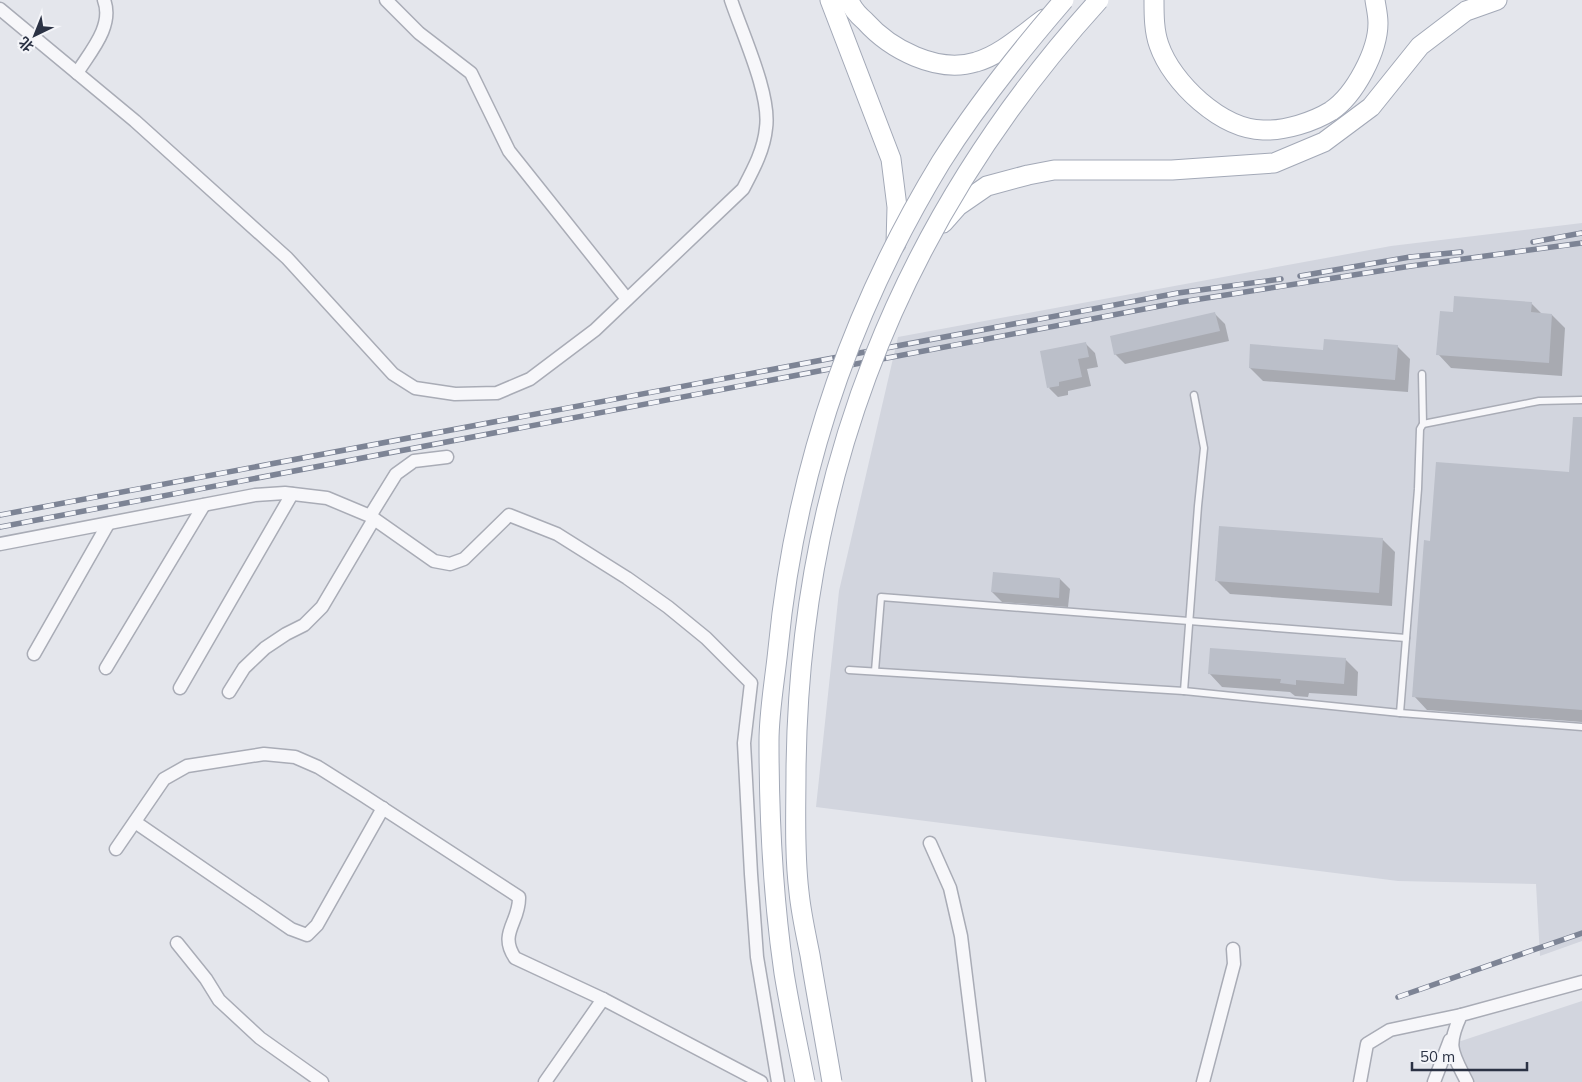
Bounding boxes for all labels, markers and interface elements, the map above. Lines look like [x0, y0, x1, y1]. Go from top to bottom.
north arrow [10, 10, 60, 60]
text: 北 [15, 33, 37, 56]
scale bar [1412, 1040, 1527, 1072]
text: 50 m [1420, 1047, 1455, 1066]

